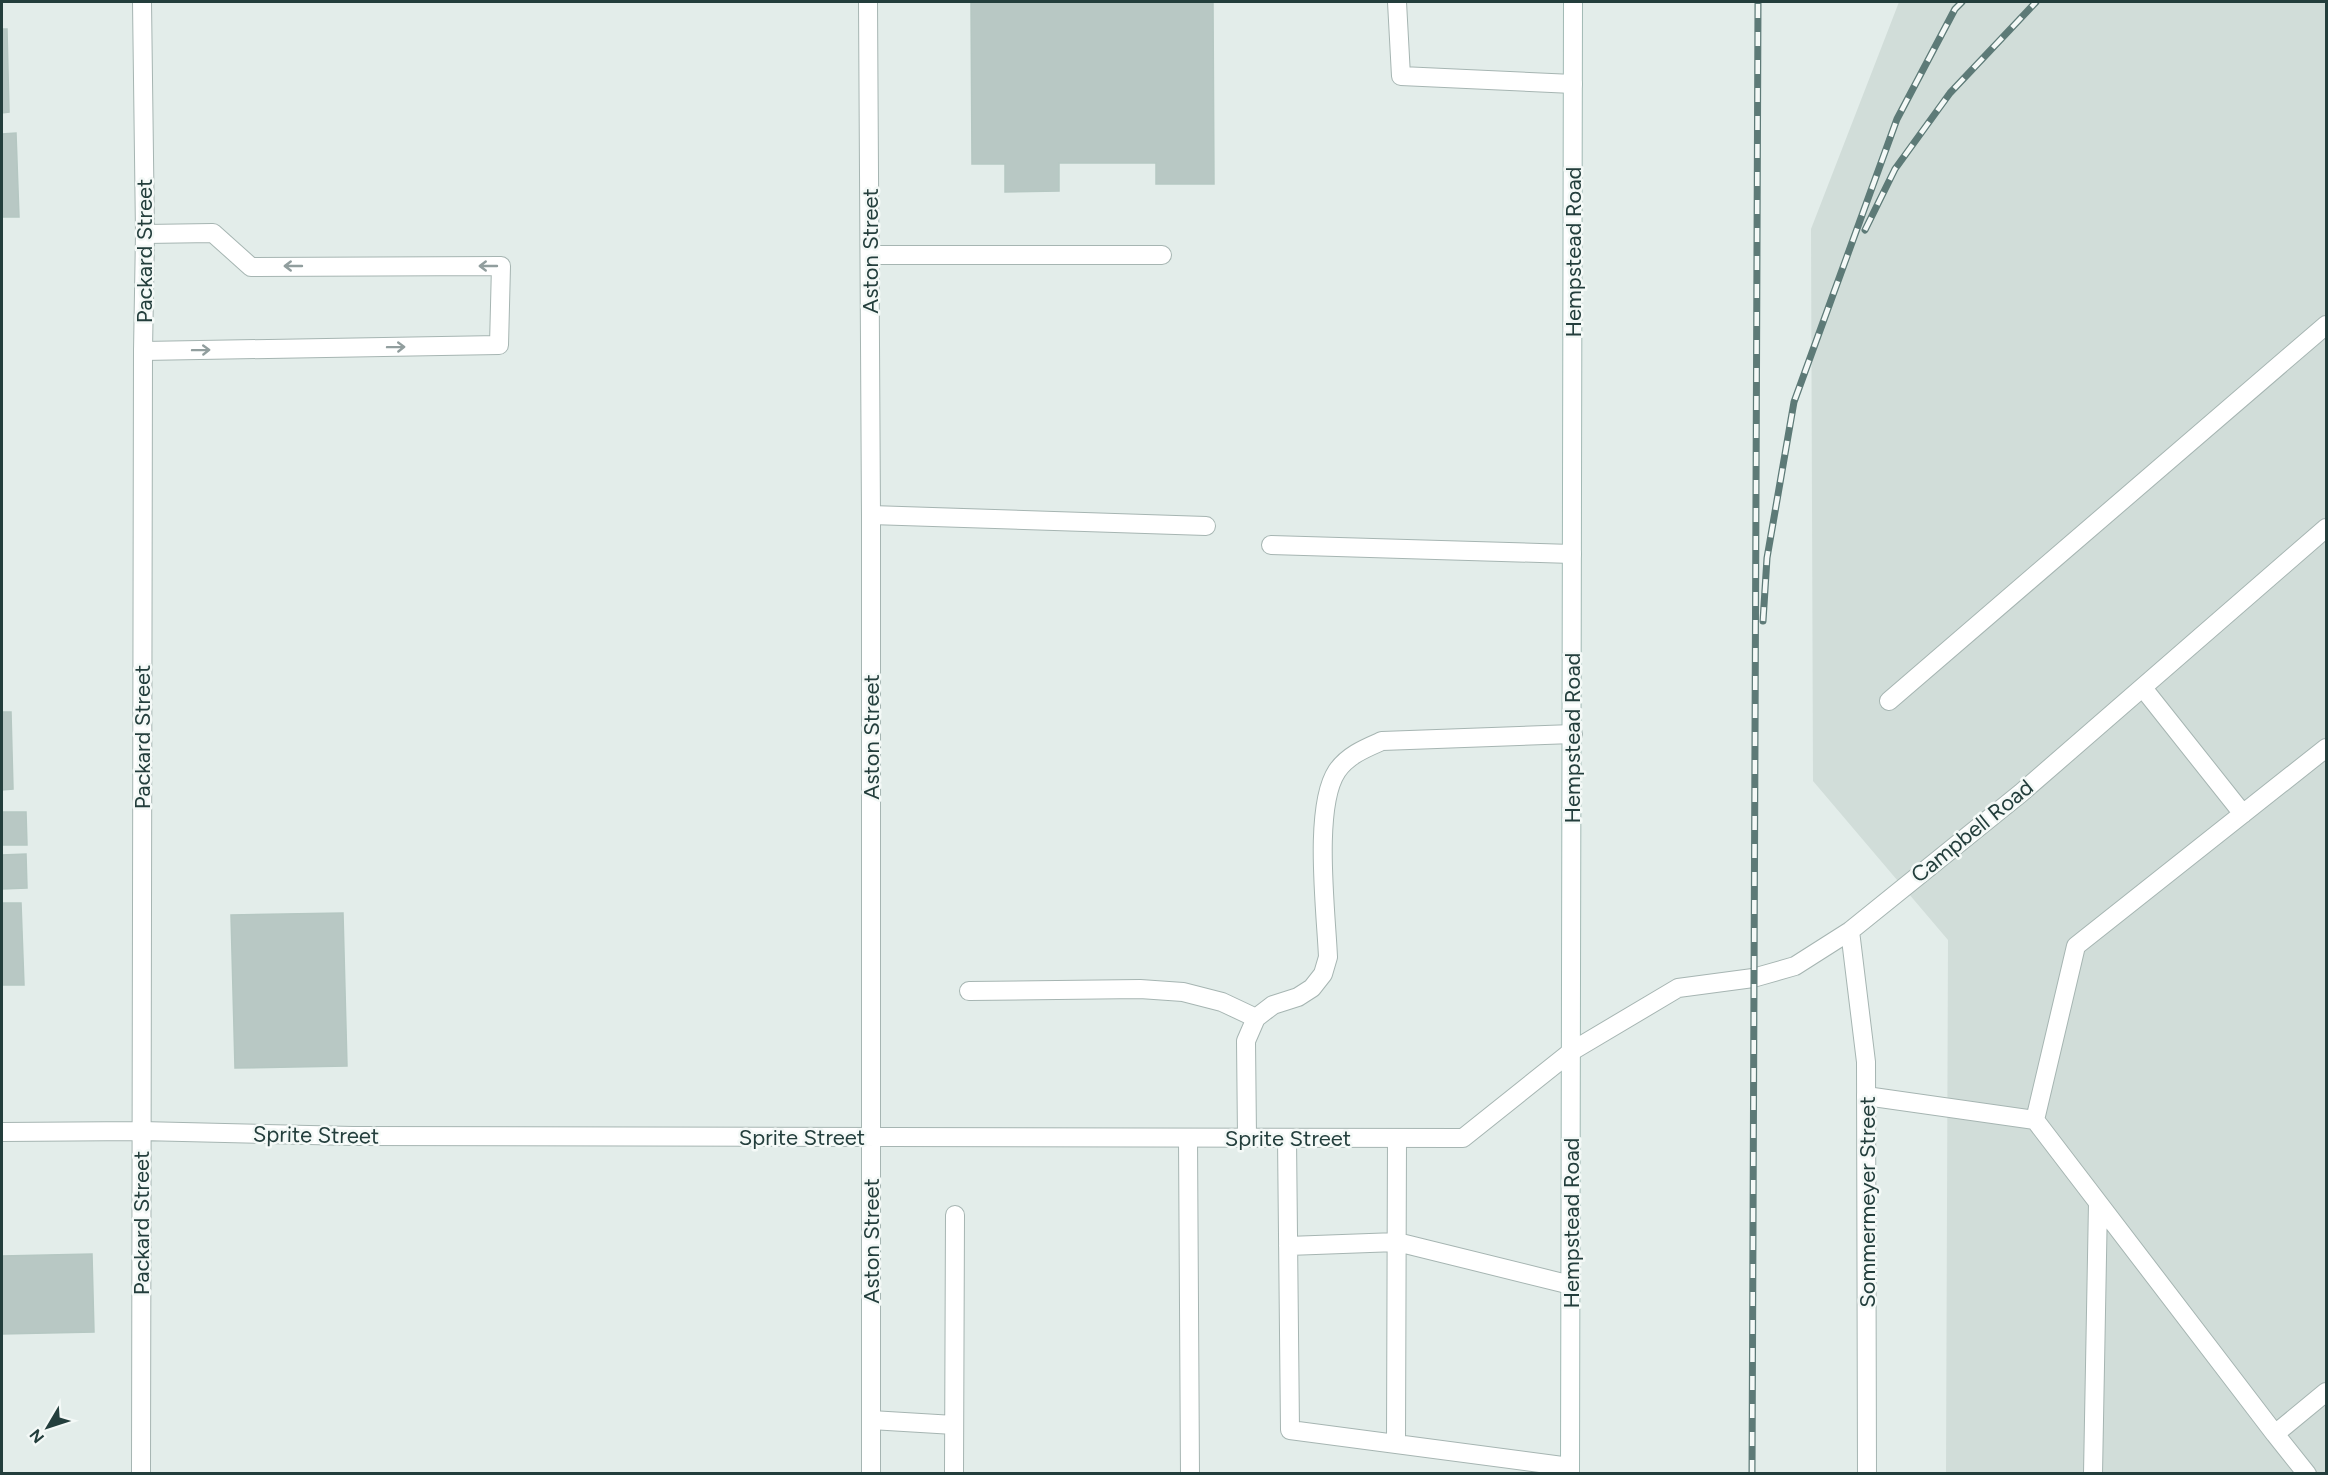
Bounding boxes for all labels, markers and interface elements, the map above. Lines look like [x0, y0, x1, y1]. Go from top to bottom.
street label: Hempstead Road [1560, 167, 1587, 337]
street label: Packard Street [131, 179, 158, 323]
street label: Aston Street [857, 188, 884, 314]
one-way arrow [284, 260, 304, 272]
one-way arrow [479, 260, 499, 272]
one-way arrow [386, 341, 406, 353]
one-way arrow [191, 344, 211, 356]
street label: Hempstead Road [1559, 653, 1586, 823]
street label: Packard Street [129, 665, 156, 809]
street label: Aston Street [858, 674, 885, 800]
street label: Campbell Road [1905, 773, 2039, 889]
street label: Sommermeyer Street [1854, 1096, 1881, 1308]
street label: Sprite Street [253, 1120, 379, 1150]
street label: Sprite Street [739, 1124, 865, 1151]
street label: Sprite Street [1225, 1125, 1351, 1152]
street label: Hempstead Road [1558, 1138, 1585, 1308]
street label: Packard Street [128, 1151, 155, 1295]
street label: Aston Street [858, 1178, 885, 1304]
north arrow [18, 1397, 78, 1457]
text: N [25, 1425, 48, 1447]

